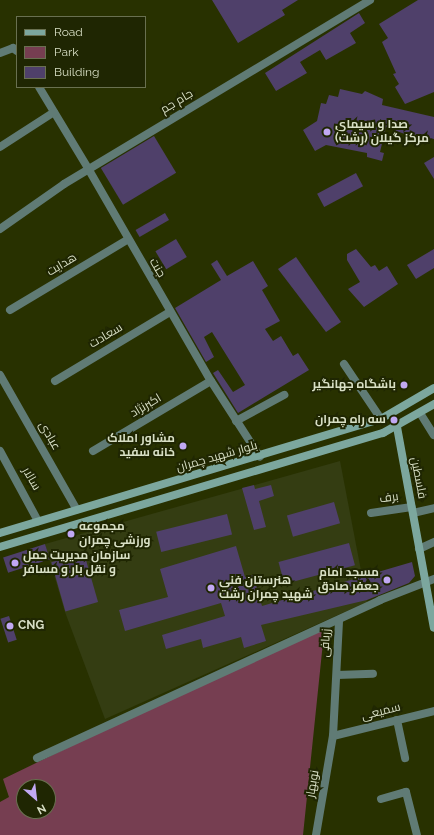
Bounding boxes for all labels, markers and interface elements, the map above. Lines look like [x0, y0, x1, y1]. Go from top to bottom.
legend [16, 16, 146, 88]
text: Road [54, 25, 83, 39]
text: Park [54, 45, 79, 59]
text: Building [54, 65, 100, 79]
street label: جام جم [158, 87, 196, 117]
place label: صدا و سیمای مرکز گیلان (رشت) [335, 118, 429, 146]
marker: صدا و سیمای مرکز گیلان (رشت) [322, 127, 332, 137]
street label: هدایت [44, 251, 80, 279]
street label: جنت [146, 256, 168, 280]
street label: سعادت [87, 320, 125, 352]
place label: باشگاه جهانگیر [312, 378, 396, 392]
marker: باشگاه جهانگیر [399, 380, 409, 390]
street label: اکبرنژاد [128, 391, 164, 421]
place label: سه راه چمران [315, 413, 386, 427]
marker: سه راه چمران [389, 415, 399, 425]
street label: عبادی [35, 419, 63, 453]
place label: مشاور املاک خانه سفید [107, 432, 175, 460]
street label: بلوار شهید چمران [175, 439, 259, 475]
marker: مشاور املاک خانه سفید [178, 441, 188, 451]
street label: فلسطین [407, 456, 429, 500]
street label: سالار [19, 465, 43, 493]
street label: برف [378, 490, 400, 506]
place label: مجموعه ورزشی چمران [79, 520, 151, 548]
marker: مجموعه ورزشی چمران [66, 529, 76, 539]
place label: سازمان مدیریت حمل و نقل بار و مسافر [23, 549, 130, 577]
marker: سازمان مدیریت حمل و نقل بار و مسافر [10, 558, 20, 568]
place label: مسجد امام جعفر صادق [318, 566, 379, 594]
place label: هنرستان فنی شهید چمران رشت [219, 574, 313, 602]
marker: مسجد امام جعفر صادق [382, 575, 392, 585]
marker: هنرستان فنی شهید چمران رشت [206, 583, 216, 593]
place label: CNG [18, 619, 44, 633]
marker: CNG [5, 621, 15, 631]
street label: زربافی [318, 628, 334, 658]
street label: سمیعی [360, 700, 402, 724]
street label: نوبهار [303, 769, 323, 799]
north arrow [16, 779, 56, 819]
text: N [35, 801, 48, 817]

